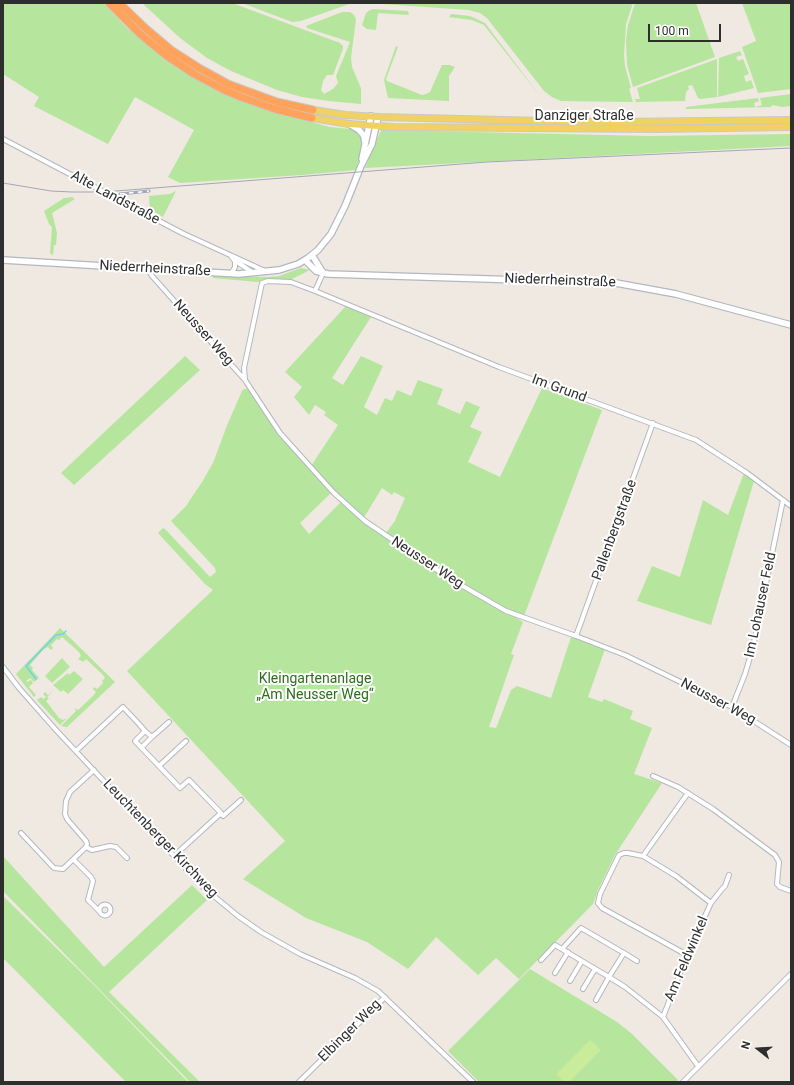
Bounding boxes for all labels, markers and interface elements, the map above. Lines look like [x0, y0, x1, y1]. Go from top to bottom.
scale bar [650, 16, 723, 42]
text: 100 m [655, 24, 689, 38]
street label: Danziger Straße [534, 108, 634, 124]
street label: Alte Landstraße [68, 167, 162, 229]
street label: Niederrheinstraße [99, 258, 211, 280]
street label: Niederrheinstraße [504, 271, 616, 291]
street label: Neusser Weg [169, 297, 237, 369]
street label: Im Grund [529, 371, 589, 407]
street label: Pallenbergstraße [589, 477, 641, 583]
street label: Neusser Weg [388, 533, 466, 593]
street label: Im Lohauser Feld [742, 551, 780, 659]
park label: Kleingartenanlage „Am Neusser Weg“ [256, 671, 374, 704]
street label: Neusser Weg [678, 675, 758, 729]
street label: Leuchtenberger Kirchweg [99, 776, 221, 902]
street label: Am Feldwinkel [662, 914, 712, 1004]
street label: Elbinger Weg [315, 996, 385, 1066]
north arrow [738, 1029, 778, 1069]
text: N [739, 1040, 753, 1051]

